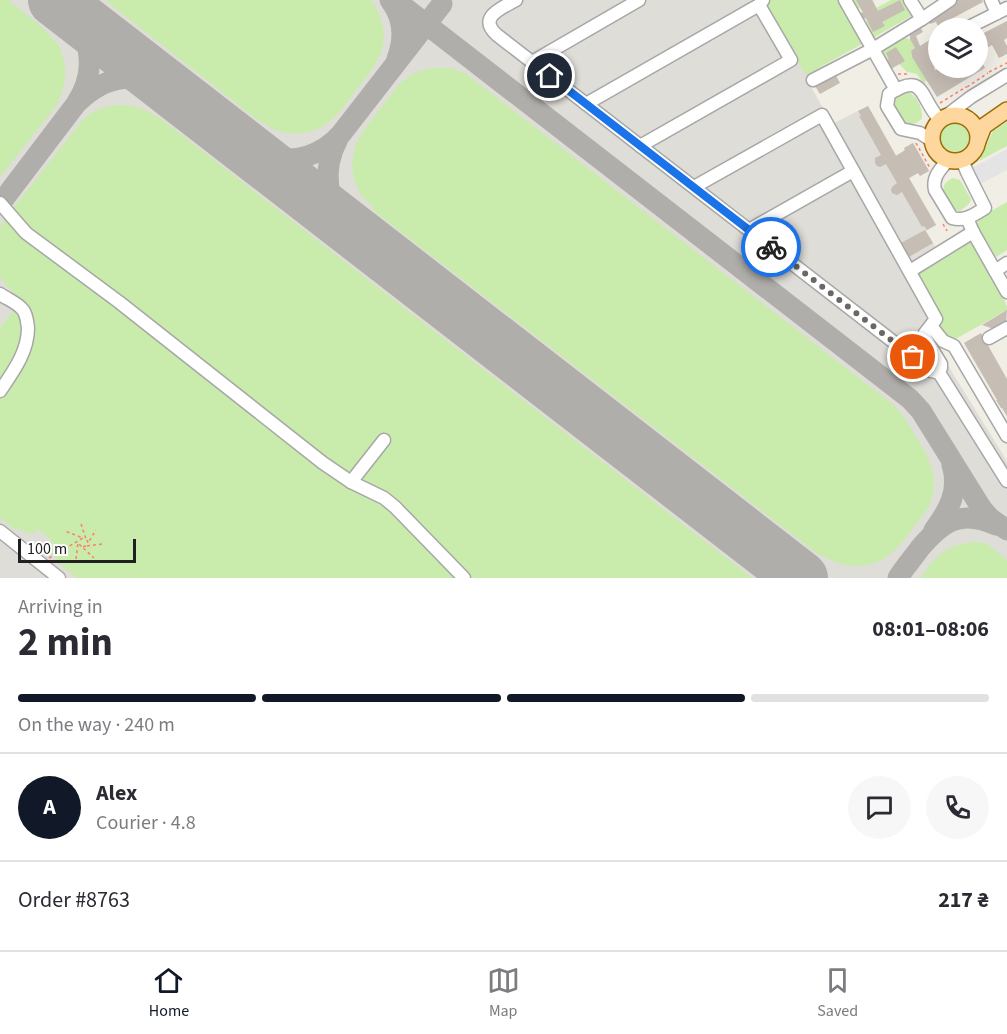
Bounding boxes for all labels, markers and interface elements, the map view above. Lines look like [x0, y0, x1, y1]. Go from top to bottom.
map controls [928, 18, 988, 78]
button: layers [928, 18, 988, 78]
pin [524, 50, 575, 101]
icon: home [533, 59, 566, 92]
courier [741, 217, 801, 277]
icon: bike [755, 231, 788, 264]
pin [887, 331, 938, 382]
icon: bag [896, 340, 929, 373]
scale bar [18, 536, 136, 564]
text: 100 m [27, 538, 67, 560]
text: Arriving in [18, 593, 103, 621]
text: 08:01–08:06 [872, 613, 989, 645]
text: 2 min [18, 615, 113, 671]
text: On the way · 240 m [18, 711, 175, 739]
button: chat [848, 776, 911, 839]
button: phone [926, 776, 989, 839]
text: Alex [96, 777, 137, 809]
text: A [43, 791, 56, 823]
text: Courier · 4.8 [96, 809, 196, 837]
text: Order #8763 [18, 884, 130, 916]
text: 217 ₴ [938, 884, 989, 916]
tab: Home [149, 964, 189, 1022]
tab: Map [487, 964, 520, 1022]
tab: Saved [817, 964, 858, 1022]

